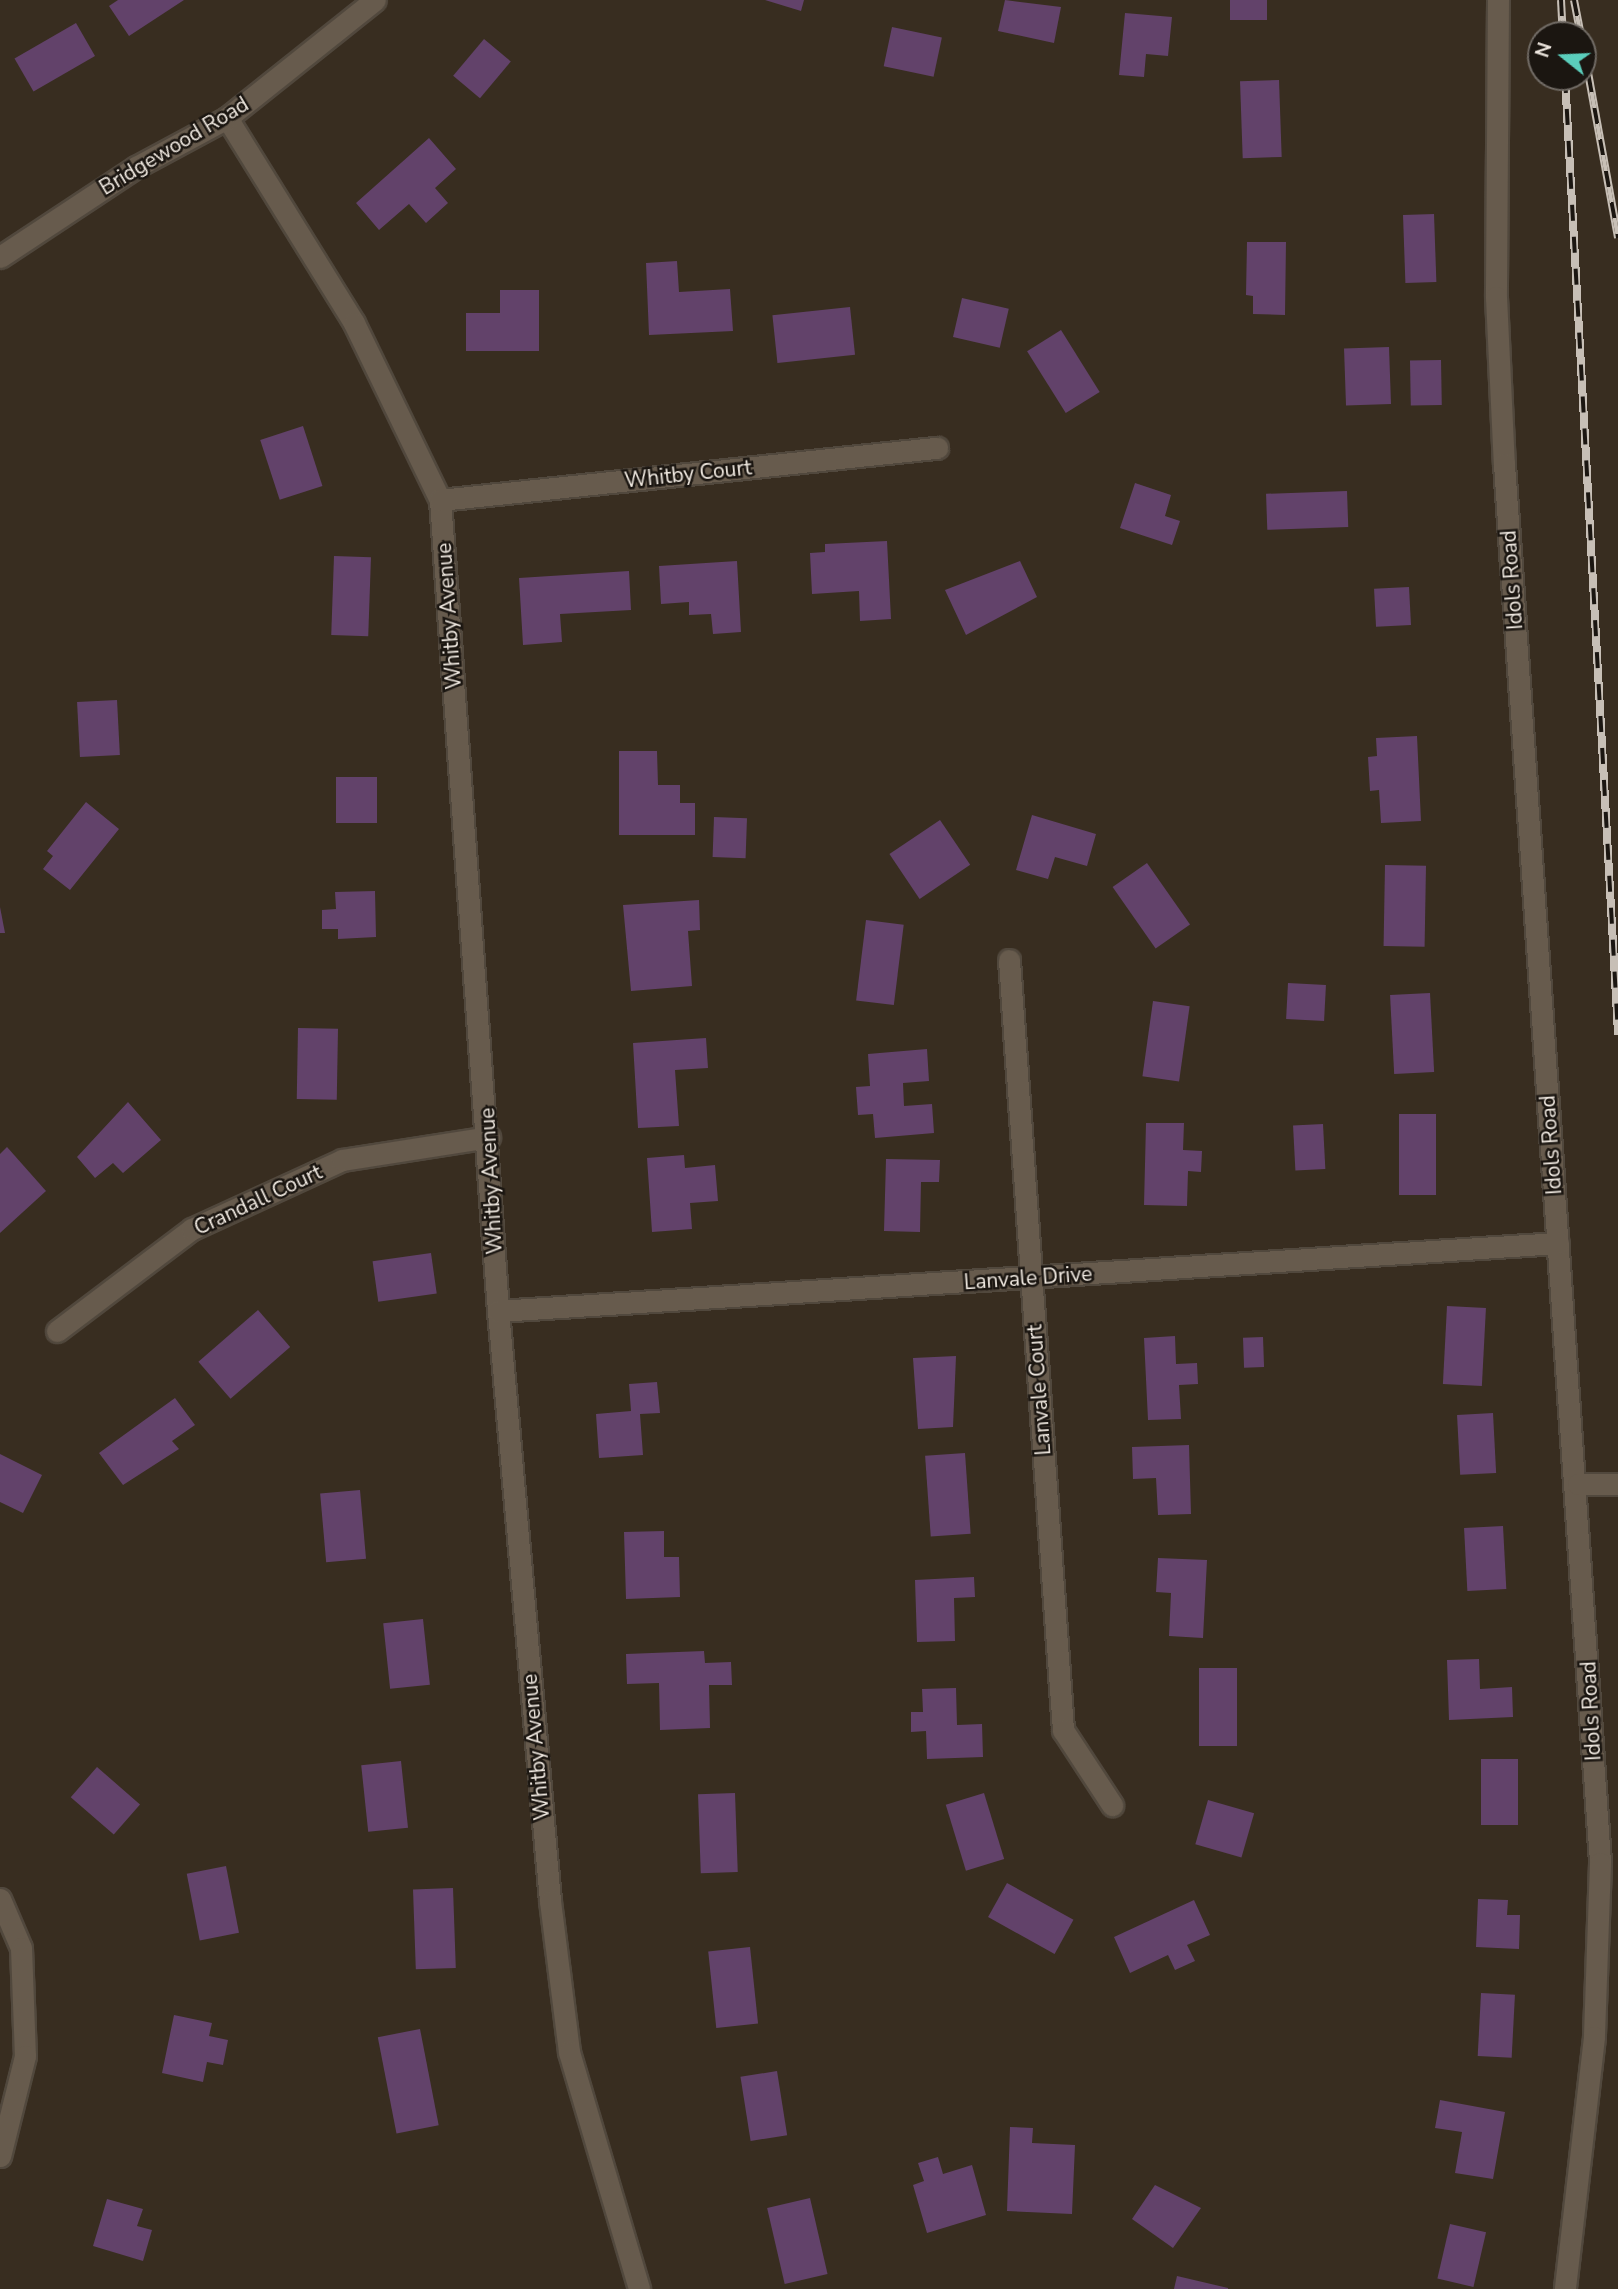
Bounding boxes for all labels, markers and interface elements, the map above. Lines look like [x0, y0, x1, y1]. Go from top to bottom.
north arrow [1527, 21, 1597, 91]
text: N [1529, 39, 1558, 61]
street label: Bridgewood Road [95, 92, 253, 200]
street label: Whitby Court [623, 455, 753, 493]
street label: Idols Road [1496, 529, 1528, 631]
street label: Whitby Avenue [431, 542, 467, 690]
street label: Idols Road [1535, 1094, 1567, 1196]
street label: Whitby Avenue [475, 1107, 507, 1255]
street label: Crandall Court [190, 1159, 326, 1241]
street label: Lanvale Drive [963, 1261, 1093, 1295]
street label: Lanvale Court [1022, 1324, 1056, 1456]
street label: Idols Road [1576, 1661, 1606, 1761]
street label: Whitby Avenue [517, 1673, 555, 1821]

